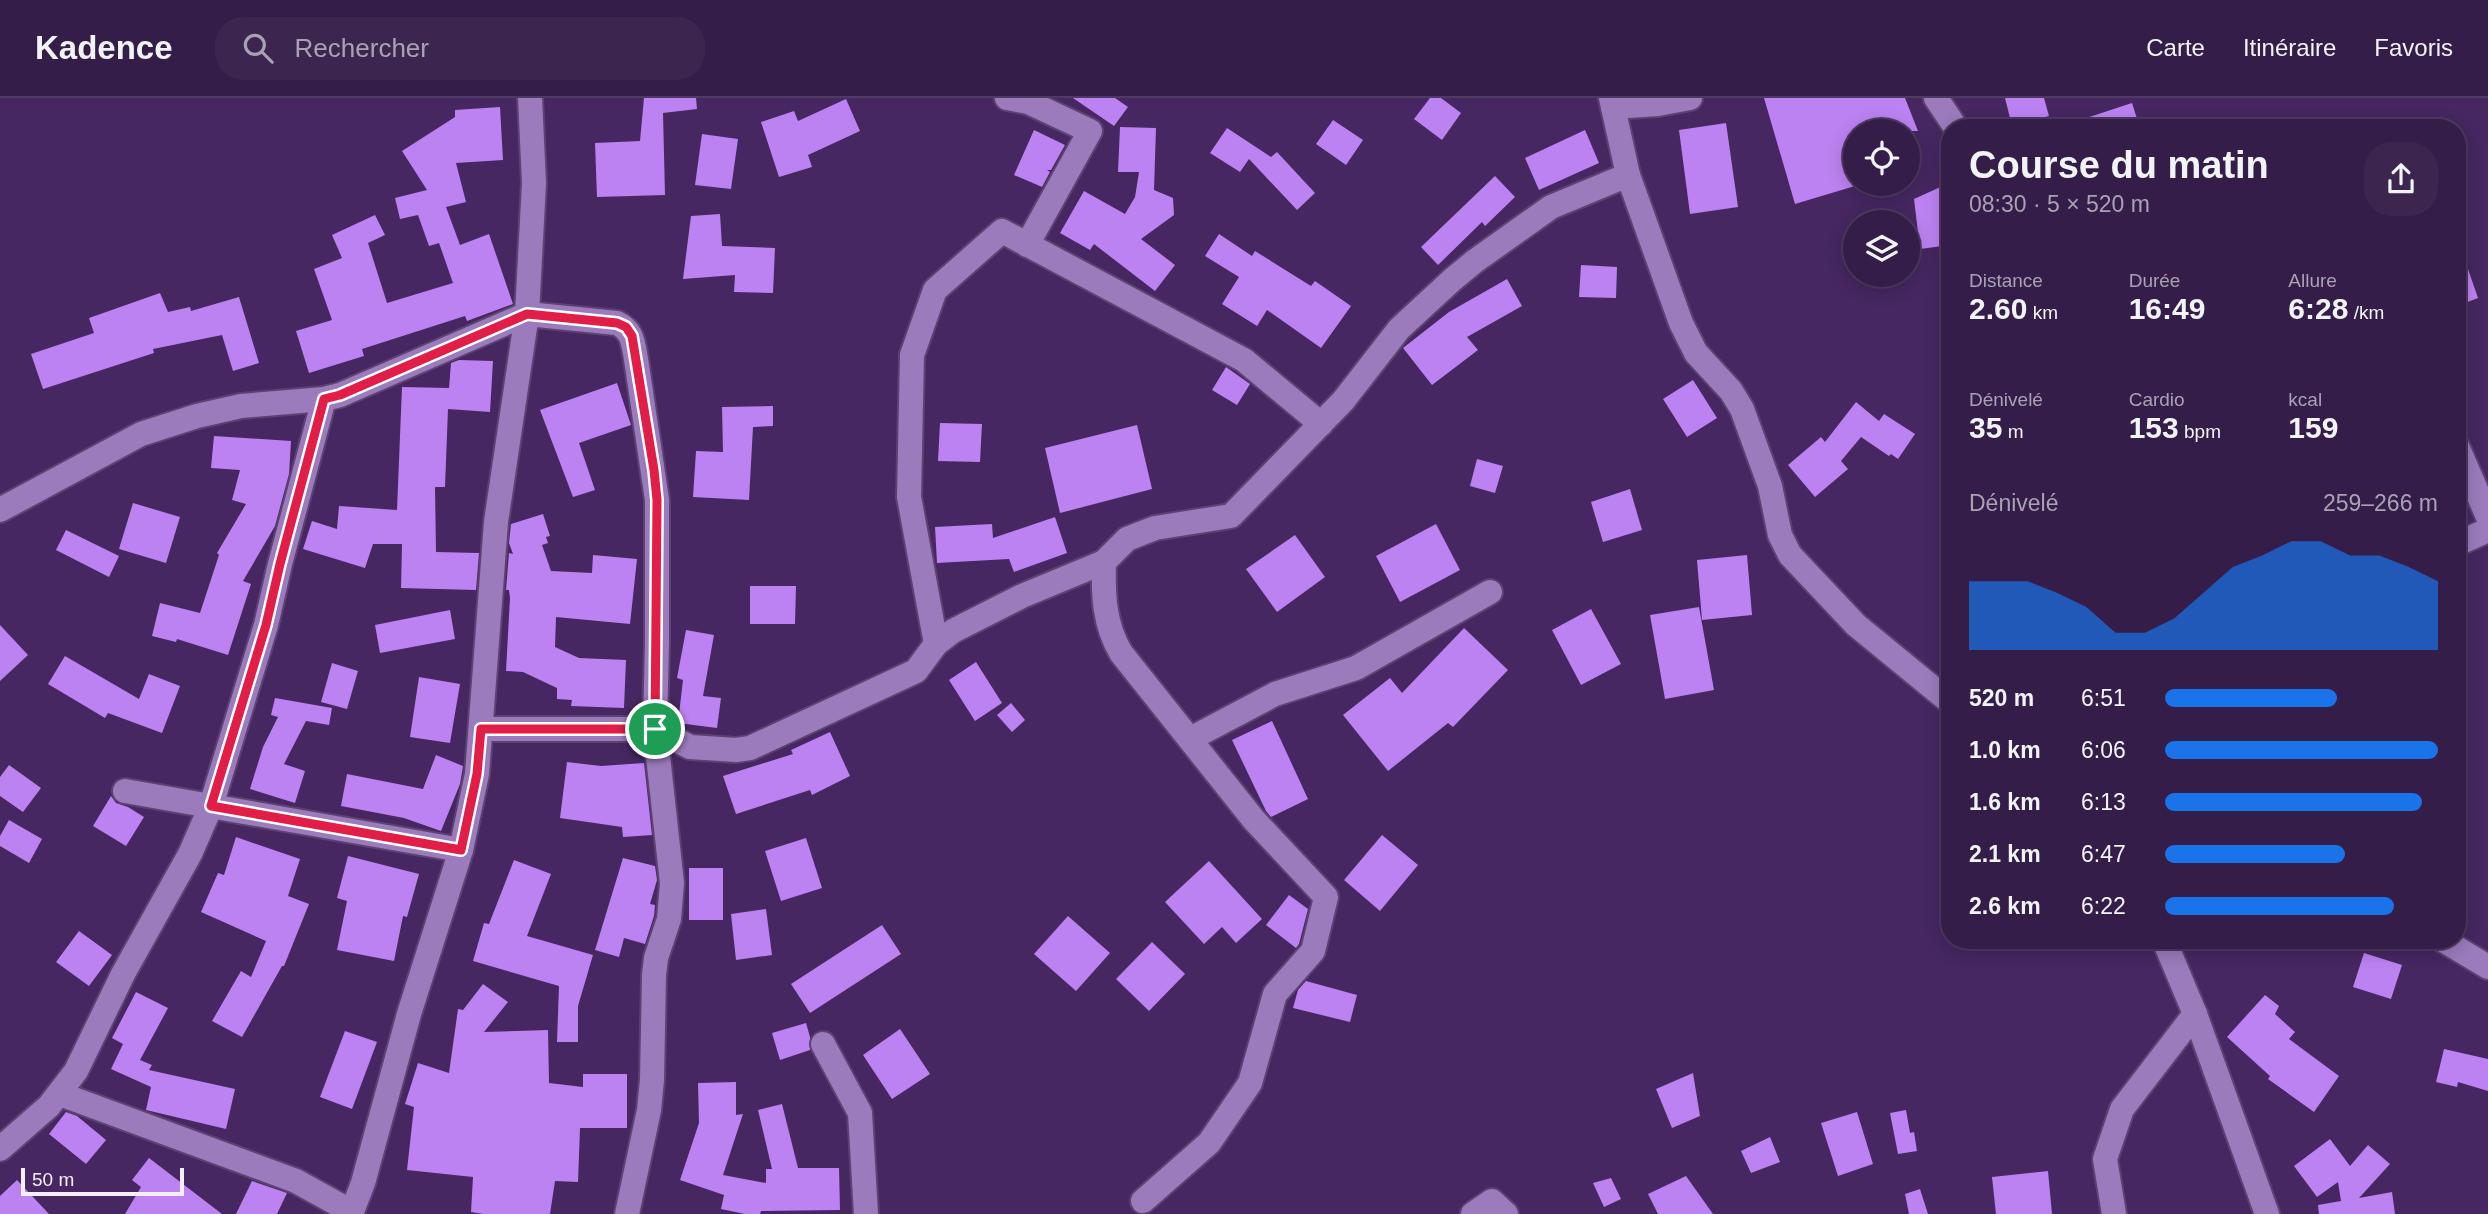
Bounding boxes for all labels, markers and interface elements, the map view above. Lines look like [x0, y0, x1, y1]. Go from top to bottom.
search box [215, 17, 705, 80]
text: Kadence [35, 29, 173, 66]
icon: search [239, 29, 277, 67]
text: Rechercher [295, 33, 429, 63]
text: Carte [2146, 34, 2205, 61]
text: Itinéraire [2243, 34, 2336, 61]
text: Favoris [2374, 34, 2453, 61]
map controls [1843, 119, 1920, 287]
button: locate [1843, 119, 1920, 196]
button: share [2364, 142, 2438, 216]
text: Course du matin [1969, 144, 2269, 186]
text: 08:30 · 5 × 520 m [1969, 191, 2150, 217]
button: layers [1843, 210, 1920, 287]
text: Distance [1969, 270, 2043, 291]
text: Durée [2129, 270, 2180, 291]
text: Allure [2288, 270, 2337, 291]
text: 2.60 [1969, 292, 2027, 325]
text: 16:49 [2129, 292, 2205, 325]
text: 6:28 [2288, 292, 2348, 325]
text: km [2027, 302, 2058, 323]
text: /km [2348, 302, 2384, 323]
text: Dénivelé [1969, 389, 2043, 410]
text: Cardio [2129, 389, 2185, 410]
text: kcal [2288, 389, 2322, 410]
text: 35 [1969, 411, 2002, 444]
text: 153 [2129, 411, 2179, 444]
text: 159 [2288, 411, 2338, 444]
text: m [2002, 421, 2023, 442]
text: bpm [2179, 421, 2221, 442]
text: Dénivelé [1969, 490, 2059, 516]
text: 259–266 m [2323, 490, 2438, 516]
text: 520 m [1969, 685, 2034, 711]
text: 6:51 [2081, 685, 2126, 711]
pin [625, 699, 685, 759]
icon: arrive [636, 710, 674, 748]
text: 1.0 km [1969, 737, 2041, 763]
text: 6:06 [2081, 737, 2126, 763]
text: 1.6 km [1969, 789, 2041, 815]
text: 6:13 [2081, 789, 2126, 815]
text: 2.1 km [1969, 841, 2041, 867]
text: 6:47 [2081, 841, 2126, 867]
text: 2.6 km [1969, 893, 2041, 919]
text: 6:22 [2081, 893, 2126, 919]
scale bar [21, 1165, 184, 1197]
text: 50 m [32, 1169, 74, 1190]

